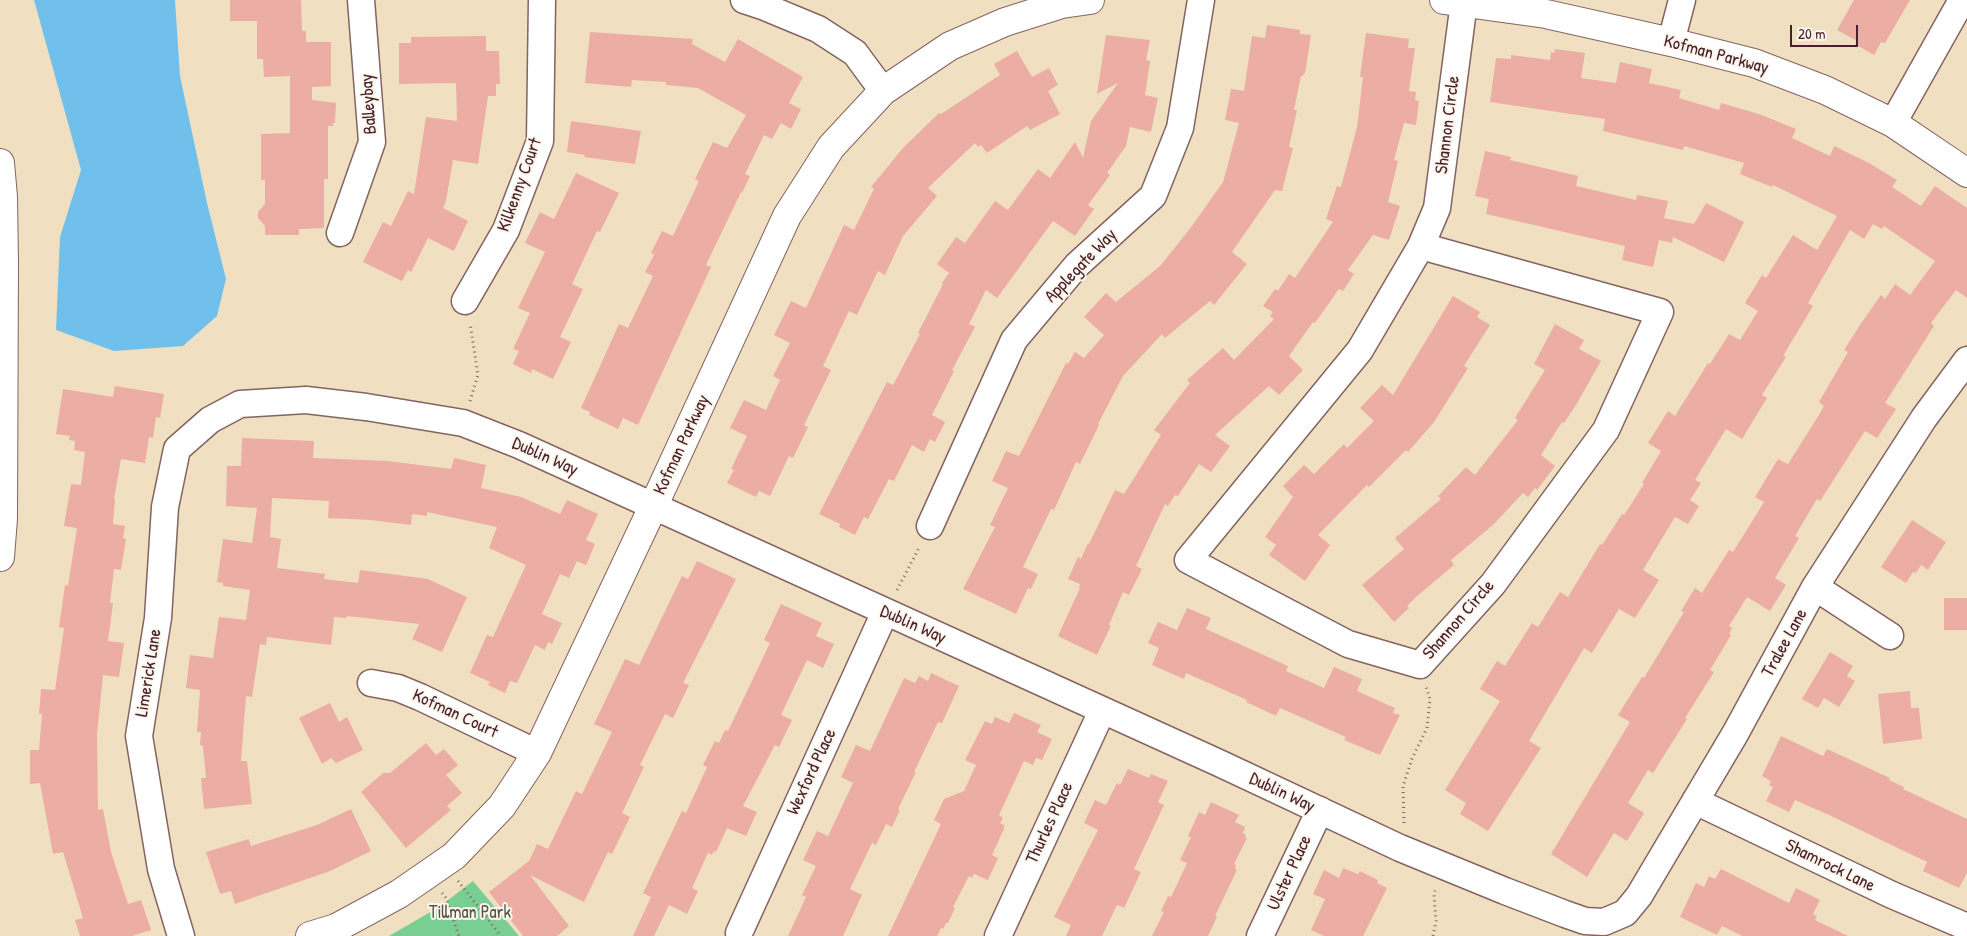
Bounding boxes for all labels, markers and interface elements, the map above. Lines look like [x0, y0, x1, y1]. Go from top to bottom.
scale bar [1792, 15, 1860, 47]
text: 20 m [1798, 23, 1825, 44]
street label: Kofman Parkway [1661, 31, 1771, 79]
street label: Balleybay [356, 73, 382, 135]
street label: Shannon Circle [1431, 75, 1465, 175]
street label: Kilkenny Court [493, 135, 547, 235]
street label: Applegate Way [1040, 225, 1122, 307]
street label: Kofman Parkway [649, 392, 715, 498]
street label: Dublin Way [509, 433, 581, 481]
street label: Shannon Circle [1419, 576, 1499, 664]
street label: Dublin Way [877, 601, 949, 649]
street label: Tralee Lane [1757, 605, 1813, 681]
street label: Limerick Lane [131, 627, 167, 719]
street label: Kofman Court [409, 685, 501, 743]
street label: Wexford Place [783, 725, 841, 819]
street label: Dublin Way [1246, 768, 1318, 818]
street label: Thurles Place [1022, 779, 1078, 867]
street label: Ulster Place [1263, 832, 1317, 914]
street label: Shamrock Lane [1782, 835, 1878, 897]
park label: Tillman Park [429, 902, 511, 924]

